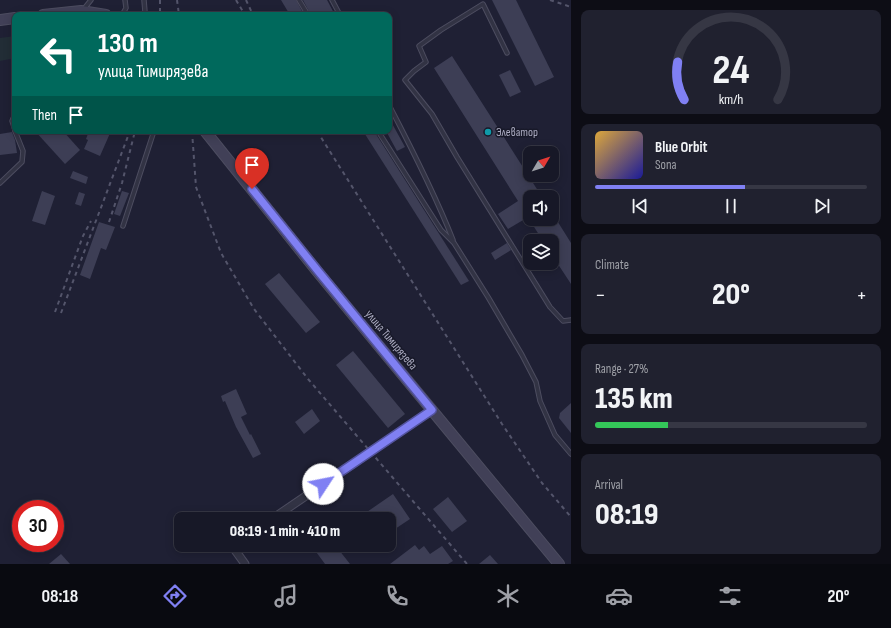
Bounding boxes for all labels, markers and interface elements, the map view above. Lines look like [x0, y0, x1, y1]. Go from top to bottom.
text: 130 m [98, 27, 158, 60]
icon: left [32, 28, 84, 80]
text: 24 [712, 46, 750, 95]
text: улица Тимирязева [98, 61, 208, 82]
text: km/h [719, 91, 743, 108]
icon: arrive [65, 104, 87, 126]
text: Then [32, 106, 57, 125]
place label: Элеватор [496, 125, 538, 140]
marker: Элеватор [483, 127, 493, 137]
text: Blue Orbit [655, 138, 707, 157]
north arrow [523, 146, 559, 182]
map controls [523, 146, 559, 270]
pin [235, 148, 269, 189]
icon: arrive [241, 154, 263, 176]
text: Sona [655, 157, 677, 173]
button: sound [523, 190, 559, 226]
icon: previous [629, 195, 651, 217]
icon: pause [720, 195, 742, 217]
icon: next [811, 195, 833, 217]
button: layers [523, 234, 559, 270]
text: Climate [595, 257, 629, 273]
text: 20° [712, 277, 750, 313]
text: − [595, 282, 606, 309]
text: + [856, 282, 867, 309]
street label: улица Тимирязева [362, 307, 421, 373]
text: Range · 27% [595, 361, 648, 377]
text: 135 km [595, 381, 673, 417]
position arrow [302, 463, 344, 505]
text: Arrival [595, 477, 623, 493]
text: 08:19 [595, 497, 658, 533]
speed limit sign: 30 [12, 500, 64, 552]
text: 08:19 · 1 min · 410 m [230, 522, 340, 541]
icon: directions [161, 582, 189, 610]
icon: music [272, 582, 300, 610]
icon: phone [383, 582, 411, 610]
icon: climate [494, 582, 522, 610]
icon: car [605, 582, 633, 610]
icon: filters [716, 582, 744, 610]
text: 08:18 [42, 586, 78, 607]
text: 20° [827, 586, 849, 607]

